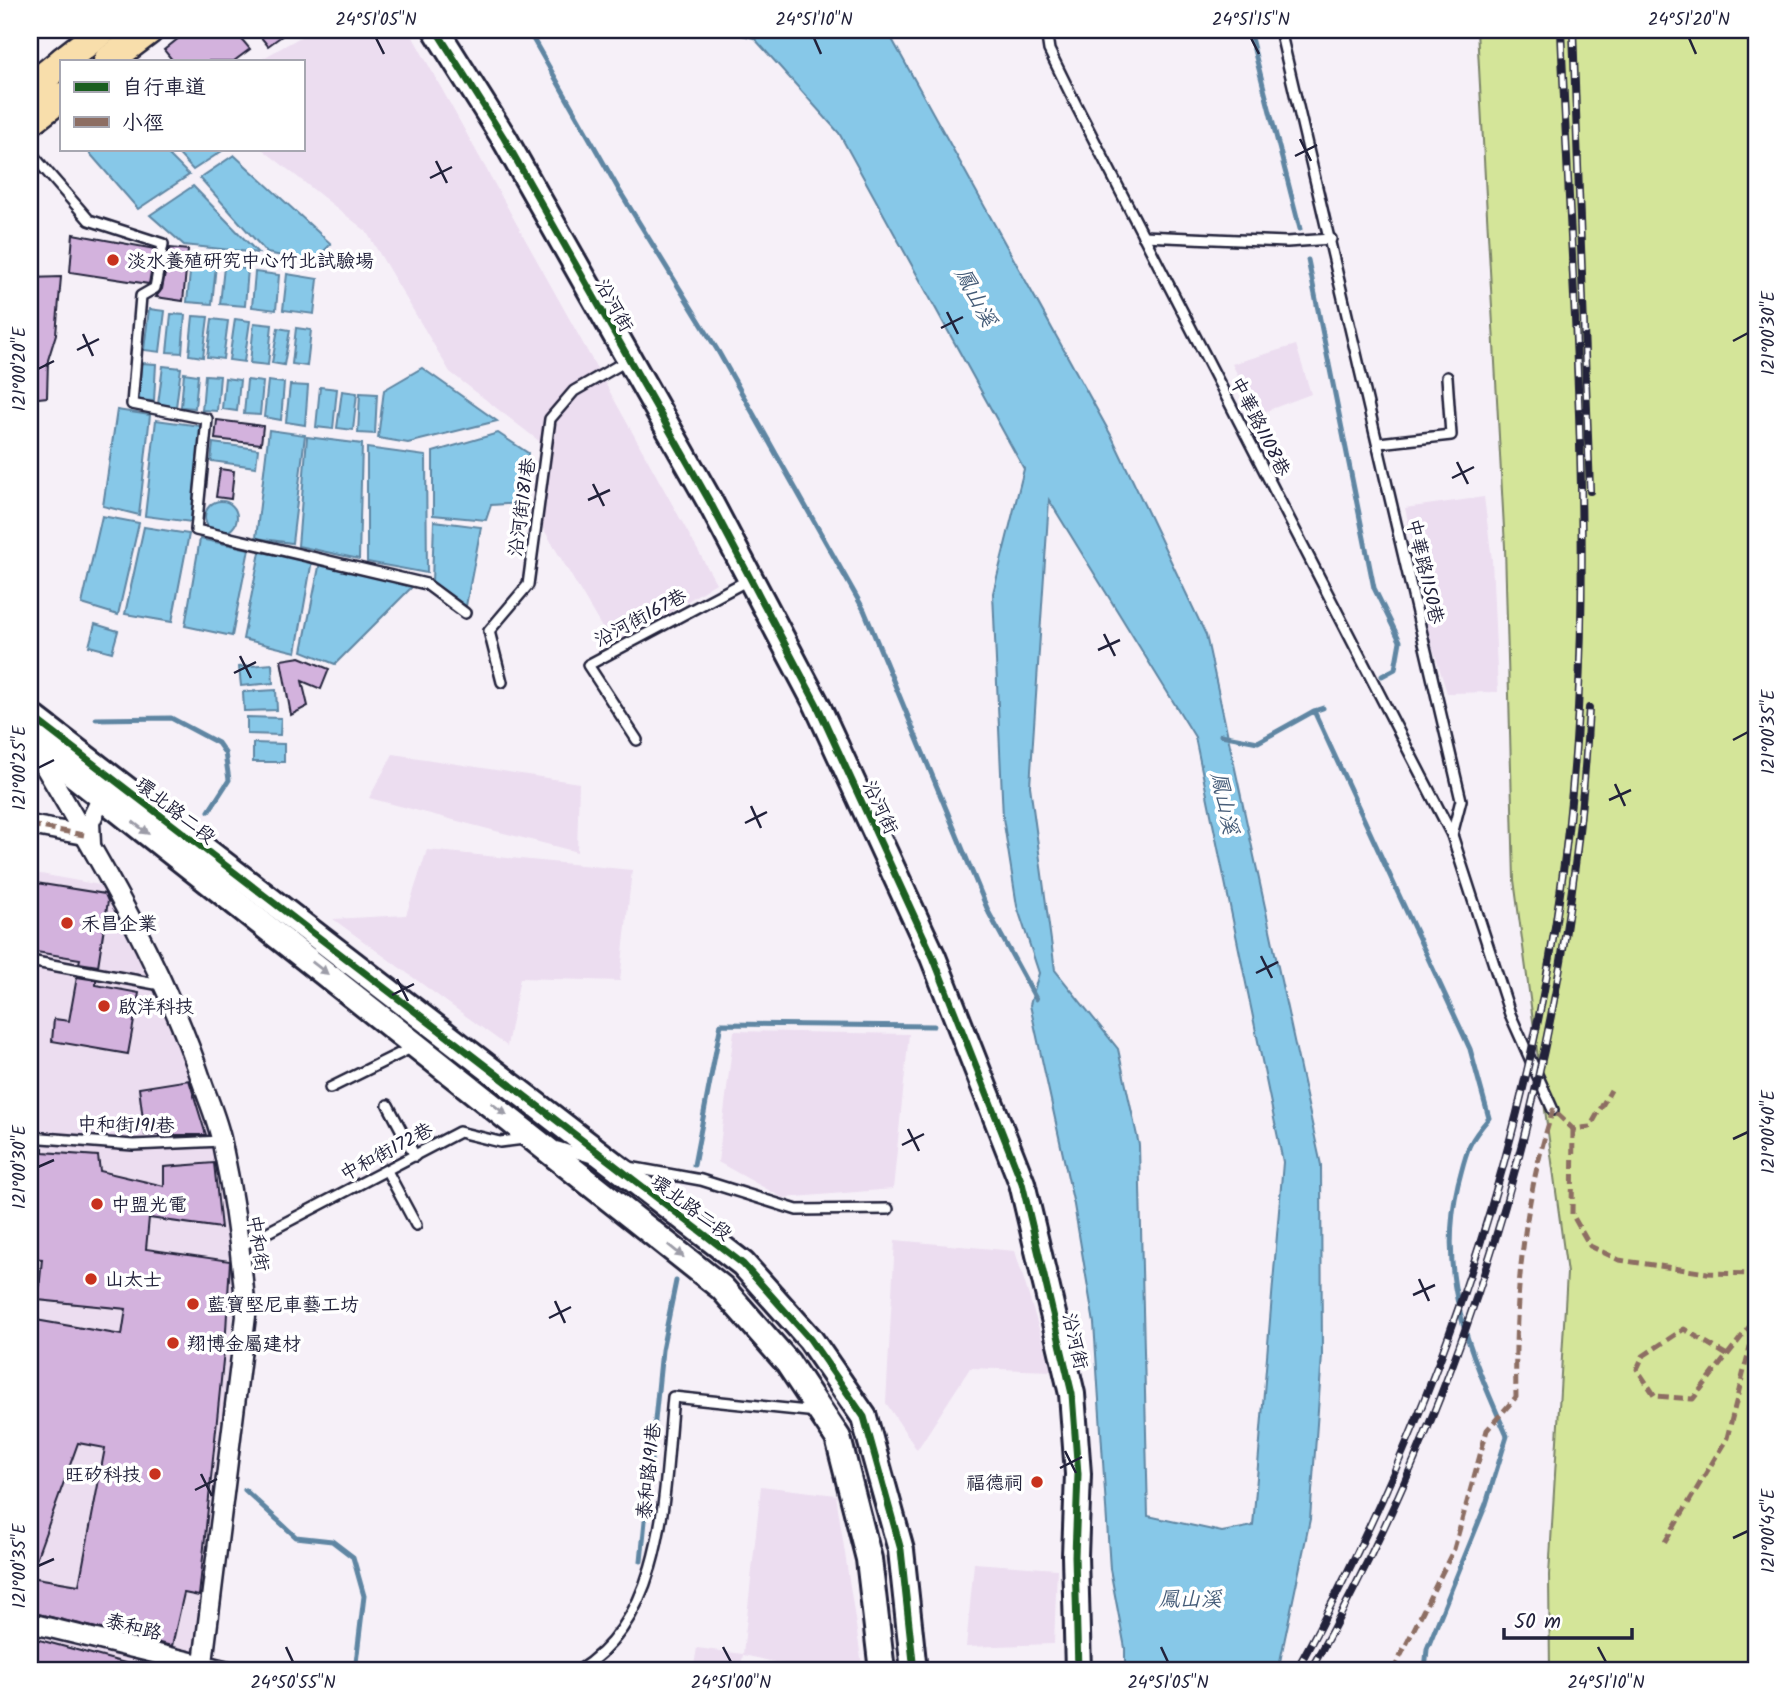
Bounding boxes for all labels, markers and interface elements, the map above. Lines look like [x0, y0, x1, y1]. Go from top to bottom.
text: 24°51'05"N [335, 6, 417, 35]
text: 24°51'10"N [775, 6, 853, 35]
text: 24°51'15"N [1212, 6, 1290, 35]
text: 24°51'20"N [1648, 6, 1730, 35]
legend [60, 60, 304, 150]
text: 自行車道 [122, 72, 206, 105]
text: 小徑 [122, 108, 164, 141]
place label: 淡水養殖研究中心竹北試驗場 [127, 247, 374, 277]
marker: 淡水養殖研究中心竹北試驗場 [105, 252, 121, 268]
water label: 鳳山溪 [945, 261, 1005, 334]
street label: 沿河街 [586, 274, 640, 338]
text: 121°00'30"E [1755, 290, 1784, 375]
text: 121°00'20"E [6, 326, 35, 411]
street label: 中華路1108巷 [1221, 372, 1297, 482]
street label: 沿河街181巷 [501, 456, 545, 559]
street label: 中華路1150巷 [1397, 516, 1451, 627]
street label: 沿河街167巷 [589, 582, 693, 656]
text: 121°00'35"E [1755, 689, 1784, 774]
text: 121°00'25"E [6, 725, 35, 811]
water label: 鳳山溪 [1201, 768, 1246, 839]
street label: 環北路二段 [128, 771, 221, 853]
street label: 沿河街 [854, 776, 905, 840]
one-way arrow [132, 820, 150, 834]
place label: 禾昌企業 [81, 910, 157, 940]
marker: 禾昌企業 [59, 915, 75, 931]
one-way arrow [311, 961, 329, 975]
place label: 啟洋科技 [118, 993, 194, 1023]
marker: 啟洋科技 [96, 998, 112, 1014]
text: 121°00'40"E [1755, 1090, 1784, 1174]
one-way arrow [490, 1101, 508, 1115]
street label: 中和街191巷 [77, 1110, 175, 1142]
street label: 中和街172巷 [335, 1116, 439, 1190]
text: 121°00'30"E [6, 1124, 35, 1209]
street label: 環北路二段 [644, 1168, 738, 1249]
place label: 中盟光電 [111, 1191, 187, 1221]
marker: 中盟光電 [89, 1196, 105, 1212]
street label: 中和街 [238, 1213, 276, 1274]
one-way arrow [668, 1243, 685, 1258]
place label: 山太士 [105, 1266, 162, 1296]
marker: 山太士 [83, 1271, 99, 1287]
place label: 藍寶堅尼車藝工坊 [207, 1291, 359, 1321]
marker: 藍寶堅尼車藝工坊 [185, 1296, 201, 1312]
street label: 沿河街 [1053, 1310, 1095, 1373]
place label: 翔博金屬建材 [187, 1330, 301, 1360]
marker: 翔博金屬建材 [165, 1335, 181, 1351]
street label: 泰和路191巷 [630, 1421, 670, 1521]
place label: 旺矽科技 [65, 1461, 141, 1491]
marker: 旺矽科技 [147, 1466, 163, 1482]
place label: 福德祠 [966, 1469, 1023, 1499]
marker: 福德祠 [1029, 1474, 1045, 1490]
text: 121°00'45"E [1755, 1488, 1784, 1573]
text: 121°00'35"E [6, 1523, 35, 1608]
water label: 鳳山溪 [1158, 1584, 1222, 1617]
scale bar [1504, 1596, 1631, 1640]
street label: 泰和路 [102, 1606, 165, 1649]
text: 50 m [1514, 1606, 1561, 1639]
text: 24°50'55"N [250, 1669, 336, 1698]
text: 24°51'00"N [691, 1669, 771, 1698]
text: 24°51'05"N [1127, 1669, 1209, 1698]
text: 24°51'10"N [1567, 1669, 1645, 1698]

